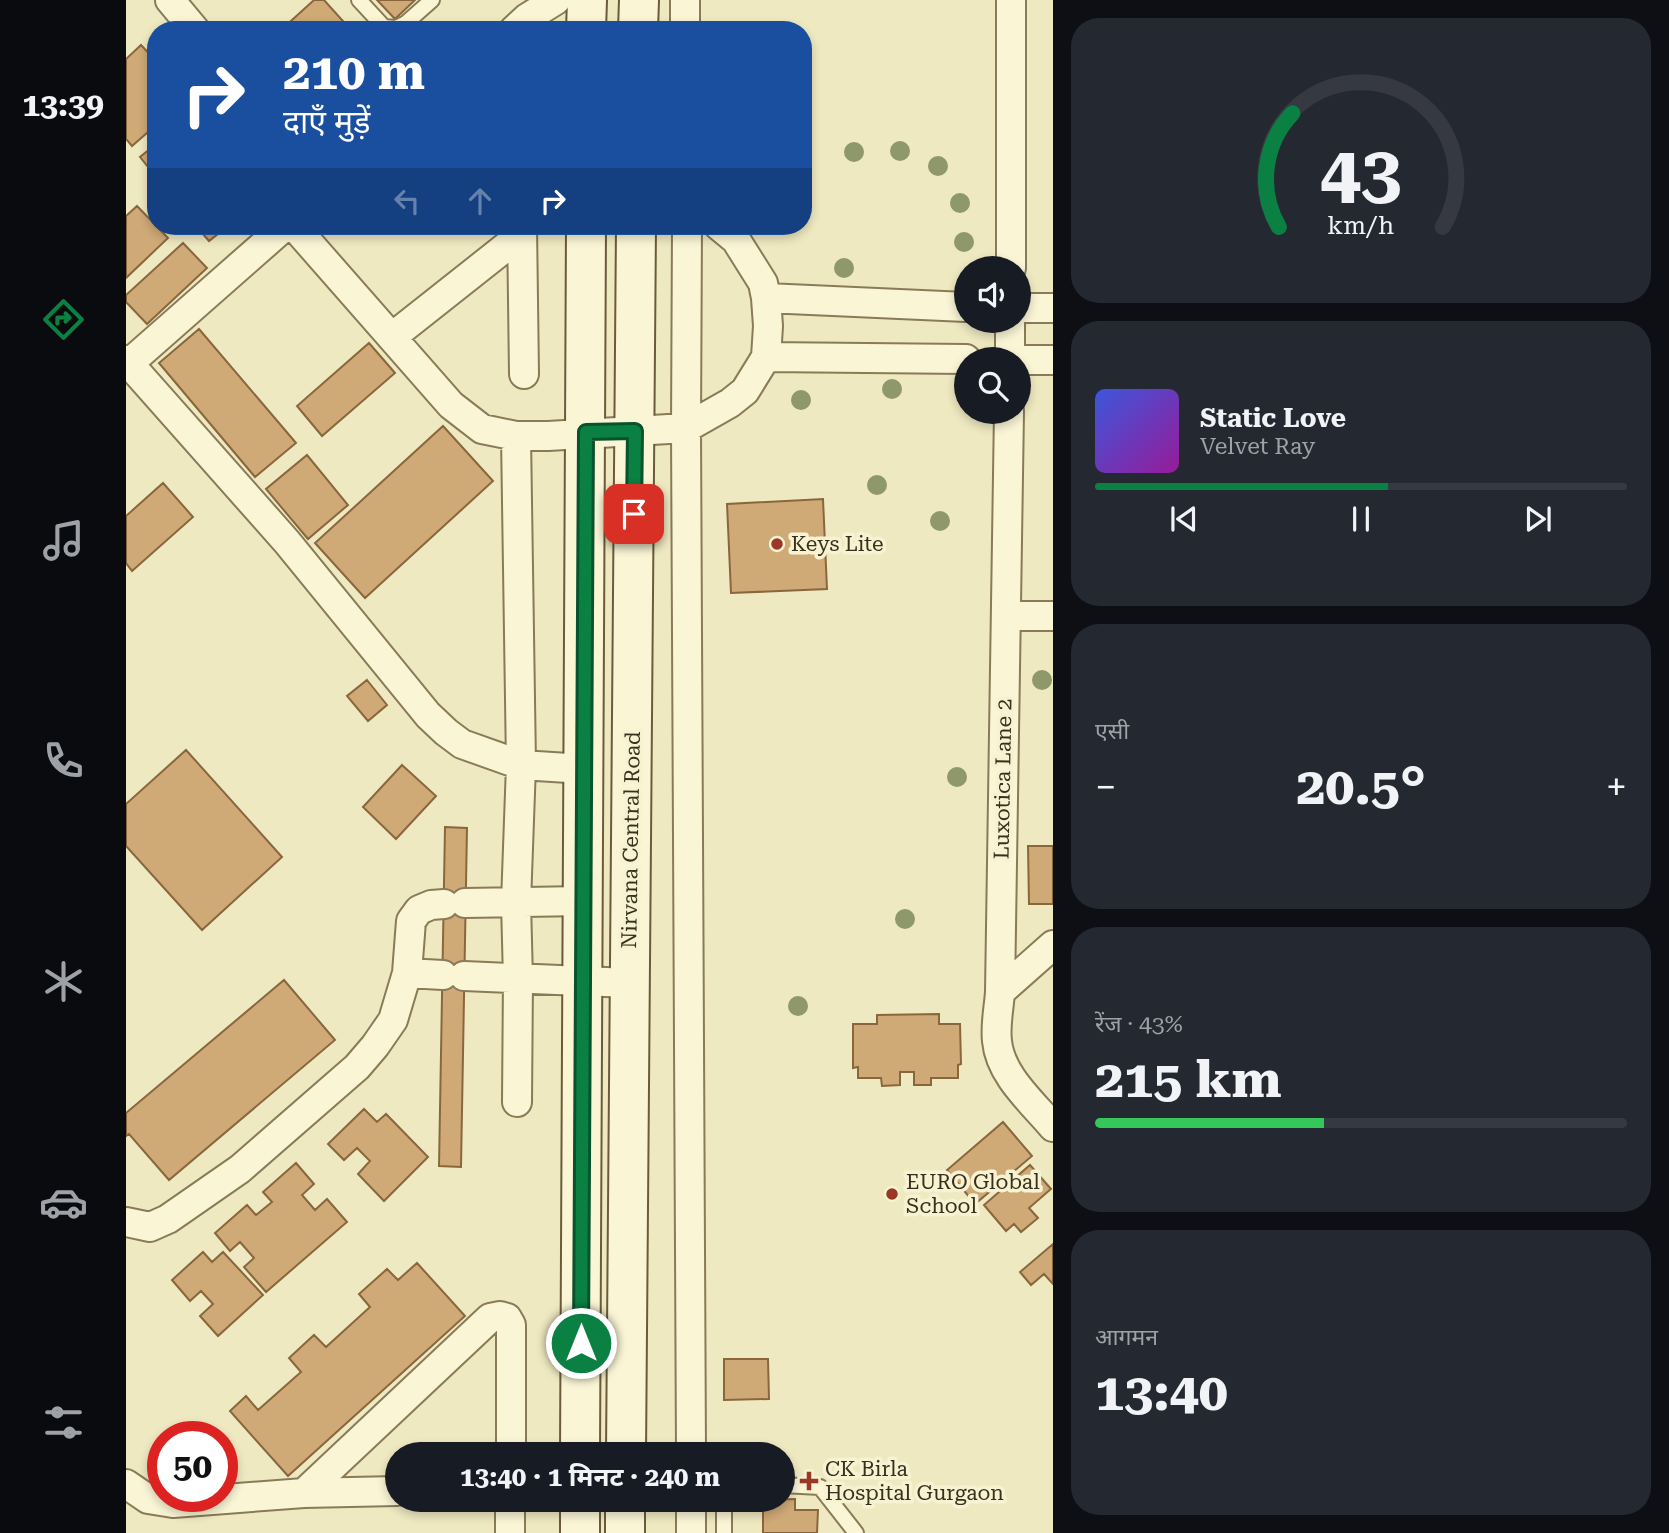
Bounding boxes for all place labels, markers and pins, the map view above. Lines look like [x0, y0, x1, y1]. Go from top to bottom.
pin [604, 484, 664, 544]
place label: Keys Lite [791, 532, 884, 556]
marker: Keys Lite [769, 536, 785, 552]
place label: EURO Global School [906, 1170, 1040, 1218]
marker: EURO Global School [884, 1186, 900, 1202]
place label: CK Birla Hospital Gurgaon [825, 1457, 1004, 1505]
marker: CK Birla Hospital Gurgaon [799, 1471, 819, 1491]

